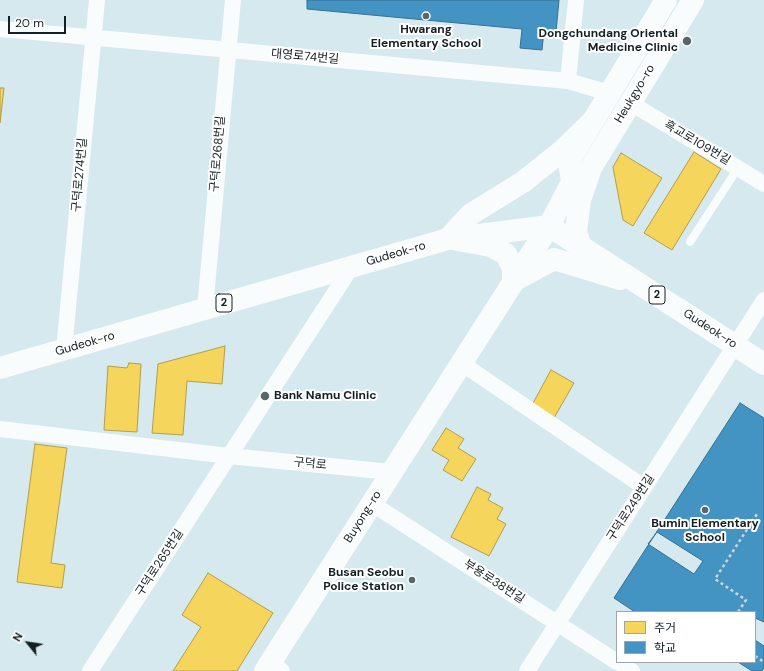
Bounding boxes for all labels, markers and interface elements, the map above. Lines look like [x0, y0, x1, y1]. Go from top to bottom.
scale bar [10, 8, 68, 34]
marker: Hwarang Elementary School [421, 11, 431, 21]
text: 20 m [15, 15, 44, 31]
place label: Hwarang Elementary School [371, 23, 481, 51]
place label: Dongchundang Oriental Medicine Clinic [538, 27, 678, 55]
marker: Dongchundang Oriental Medicine Clinic [681, 35, 693, 47]
street label: 대영로74번길 [270, 47, 340, 67]
street label: Heukgyo-ro [612, 62, 658, 126]
street label: 구덕로268번길 [207, 115, 229, 193]
street label: 흑교로109번길 [661, 118, 733, 168]
street label: 구덕로274번길 [70, 137, 90, 213]
street label: Gudeok-ro [365, 239, 427, 269]
road number: 2 [649, 286, 665, 304]
road number: 2 [216, 294, 232, 312]
street label: Gudeok-ro [680, 306, 740, 352]
street label: Gudeok-ro [54, 329, 116, 359]
place label: Bank Namu Clinic [274, 389, 376, 403]
marker: Bank Namu Clinic [259, 390, 271, 402]
street label: 구덕로 [293, 455, 327, 473]
street label: 구덕로249번길 [604, 472, 658, 544]
street label: Buyong-ro [341, 488, 385, 546]
marker: Bumin Elementary School [700, 505, 710, 515]
place label: Bumin Elementary School [651, 517, 759, 545]
street label: 구덕로265번길 [133, 527, 187, 599]
street label: 부용로38번길 [461, 557, 527, 607]
place label: Busan Seobu Police Station [323, 566, 404, 594]
marker: Busan Seobu Police Station [407, 575, 417, 585]
legend [616, 611, 756, 663]
text: 주거 [654, 620, 676, 636]
north arrow [8, 623, 48, 663]
text: N [10, 630, 26, 644]
text: 학교 [654, 640, 676, 656]

